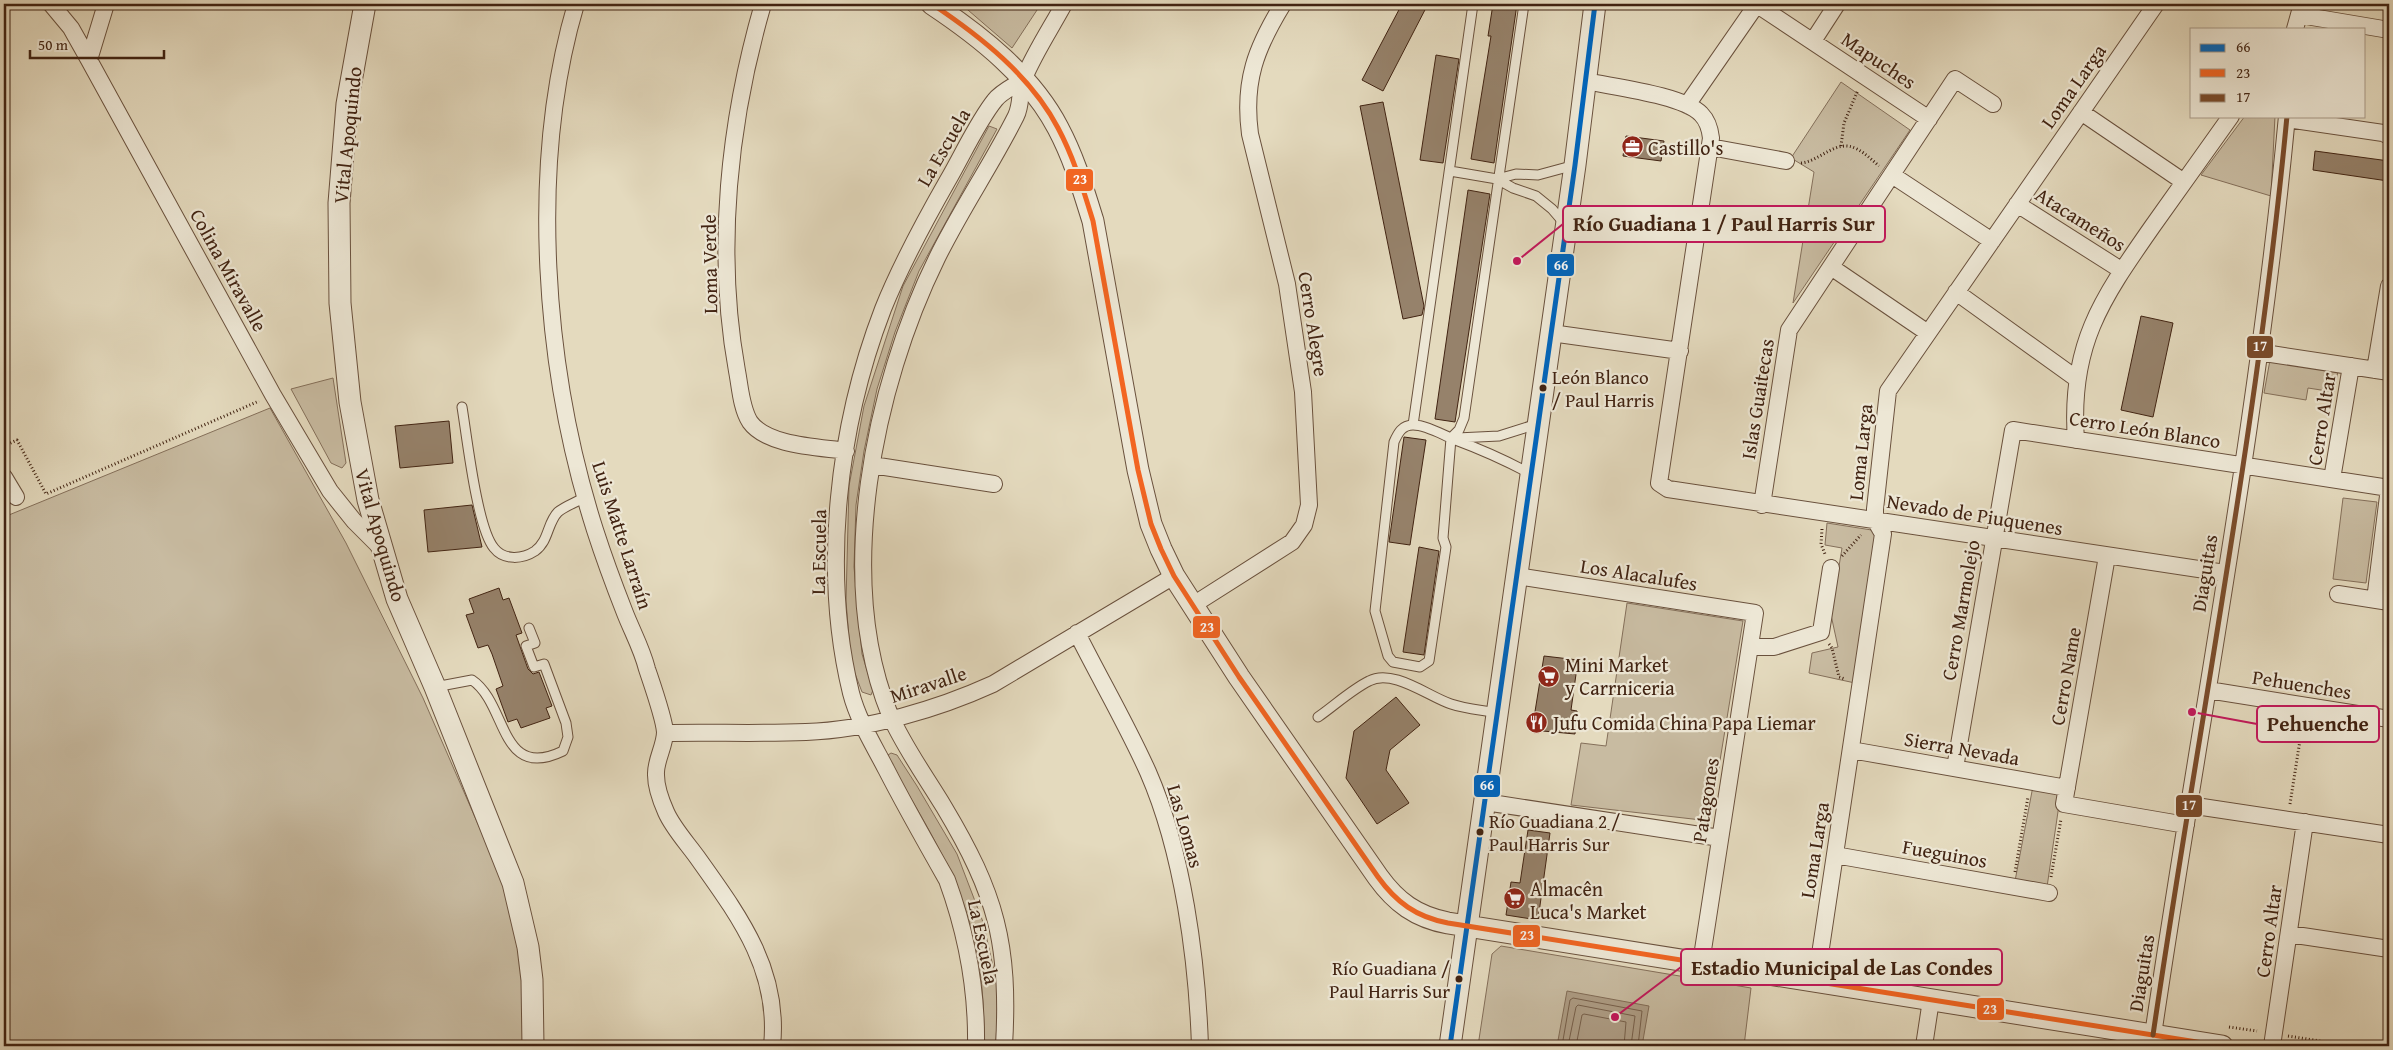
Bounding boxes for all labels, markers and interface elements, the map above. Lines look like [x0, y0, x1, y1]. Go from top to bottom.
street label: Mapuches [1836, 24, 1922, 96]
scale bar [30, 28, 164, 60]
legend [2190, 28, 2366, 118]
text: 50 m [38, 34, 69, 55]
text: 66 [2236, 36, 2250, 57]
street label: Loma Larga [2033, 38, 2113, 134]
text: 23 [2236, 62, 2250, 83]
street label: Vital Apoquindo [325, 65, 369, 205]
text: 17 [2236, 86, 2250, 107]
street label: La Escuela [909, 102, 977, 191]
place label: Castillo's [1648, 133, 1724, 162]
office icon: Castillo's [1620, 135, 1644, 159]
line badge: 23 [1065, 168, 1094, 192]
text: 23 [1073, 169, 1087, 189]
street label: Atacameños [2030, 180, 2132, 258]
street label: Colina Miravalle [183, 203, 275, 337]
callout: Río Guadiana 1 / Paul Harris Sur [1563, 206, 1885, 242]
text: Río Guadiana 1 / Paul Harris Sur [1573, 208, 1875, 239]
street label: Loma Verde [694, 214, 724, 314]
line badge: 66 [1546, 253, 1575, 277]
text: 66 [1554, 255, 1568, 275]
street label: Cerro Alegre [1291, 270, 1337, 378]
line badge: 17 [2246, 335, 2274, 359]
street label: Islas Guaitecas [1733, 336, 1781, 461]
text: 17 [2253, 336, 2267, 356]
place label: León Blanco / Paul Harris [1552, 363, 1654, 414]
street label: Cerro Altar [2299, 371, 2343, 467]
marker: León Blanco / Paul Harris [1538, 383, 1548, 393]
street label: Loma Larga [1841, 402, 1880, 502]
street label: Cerro León Blanco [2067, 403, 2223, 455]
street label: Luis Matte Larraín [585, 457, 661, 613]
street label: Vital Apoquindo [348, 465, 414, 605]
street label: Nevado de Piuquenes [1885, 486, 2065, 542]
street label: La Escuela [803, 508, 833, 595]
street label: Diaguitas [2184, 532, 2224, 614]
street label: Cerro Marmolejo [1933, 537, 1987, 683]
street label: Los Alacalufes [1578, 550, 1700, 598]
line badge: 23 [1192, 615, 1221, 639]
text: 23 [1200, 617, 1214, 637]
street label: Cerro Name [2042, 625, 2088, 727]
place label: Mini Market y Carrniceria [1564, 650, 1675, 702]
street label: Miravalle [886, 658, 970, 710]
street label: Pehuenches [2250, 662, 2354, 706]
supermarket icon: Mini Market y Carrniceria [1537, 664, 1561, 688]
callout: Pehuenche [2257, 706, 2379, 742]
place label: Jufu Comida China Papa Liemar [1550, 708, 1816, 737]
text: Pehuenche [2267, 708, 2369, 739]
restaurant icon: Jufu Comida China Papa Liemar [1525, 710, 1549, 734]
street label: Sierra Nevada [1902, 724, 2022, 772]
street label: Patagones [1684, 755, 1726, 844]
line badge: 66 [1473, 774, 1501, 798]
text: 66 [1480, 775, 1494, 795]
street label: Las Lomas [1160, 781, 1212, 871]
line badge: 17 [2175, 794, 2203, 818]
text: 17 [2182, 795, 2196, 815]
street label: Loma Larga [1792, 799, 1836, 900]
place label: Río Guadiana 2 / Paul Harris Sur [1489, 807, 1620, 858]
marker: Río Guadiana 2 / Paul Harris Sur [1475, 827, 1485, 837]
street label: Fueguinos [1900, 831, 1990, 875]
place label: Almacên Luca's Market [1530, 874, 1647, 926]
street label: Cerro Altar [2247, 883, 2289, 979]
supermarket icon: Almacên Luca's Market [1502, 887, 1526, 911]
street label: La Escuela [961, 897, 1007, 988]
line badge: 23 [1512, 924, 1541, 948]
text: 23 [1520, 925, 1534, 945]
street label: Diaguitas [2121, 932, 2161, 1014]
callout: Estadio Municipal de Las Condes [1681, 949, 2002, 985]
text: Estadio Municipal de Las Condes [1691, 952, 1993, 983]
place label: Río Guadiana / Paul Harris Sur [1329, 954, 1450, 1005]
marker: Río Guadiana / Paul Harris Sur [1454, 974, 1464, 984]
line badge: 23 [1976, 997, 2005, 1021]
text: 23 [1983, 999, 1997, 1019]

